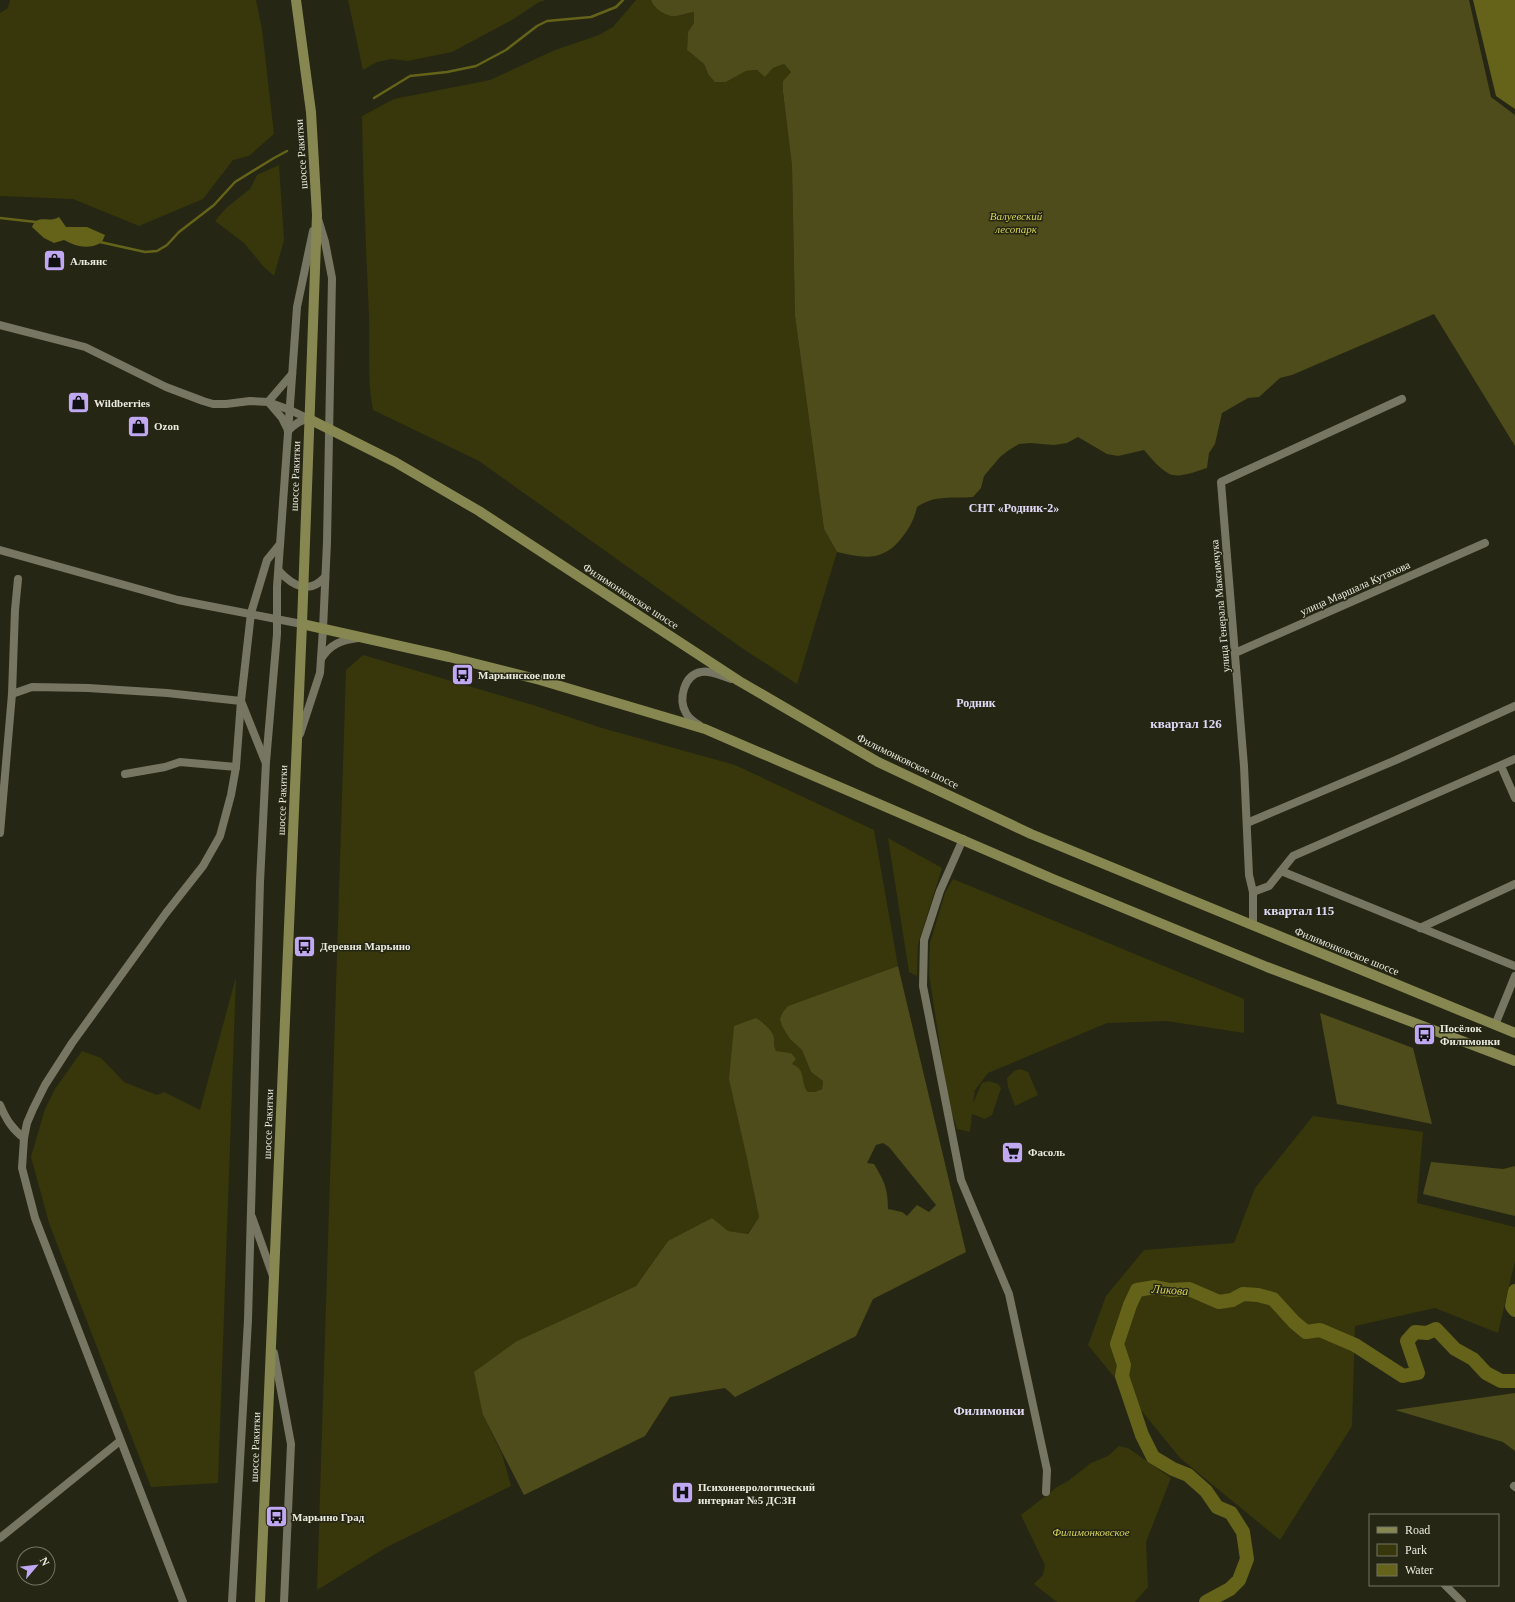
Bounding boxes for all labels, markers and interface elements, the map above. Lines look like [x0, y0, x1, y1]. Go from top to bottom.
street label: шоссе Ракитки [293, 119, 309, 189]
park label: Валуевский лесопарк [990, 210, 1043, 235]
shop icon: Альянс [41, 248, 67, 274]
place label: Альянс [70, 255, 107, 267]
shop icon: Wildberries [66, 390, 92, 416]
place label: Wildberries [94, 397, 151, 409]
shop icon: Ozon [125, 413, 151, 439]
place label: Ozon [154, 420, 179, 432]
street label: шоссе Ракитки [288, 441, 302, 511]
district label: СНТ «Родник-2» [969, 501, 1059, 515]
street label: улица Генерала Максимчука [1208, 539, 1232, 673]
street label: улица Маршала Кутахова [1298, 558, 1412, 618]
street label: Филимонковское шоссе [581, 561, 681, 632]
bus stop icon: Марьинское поле [450, 662, 476, 688]
place label: Марьинское поле [478, 669, 566, 681]
district label: Родник [956, 696, 996, 710]
district label: квартал 126 [1150, 716, 1222, 731]
street label: Филимонковское шоссе [855, 731, 961, 791]
street label: шоссе Ракитки [275, 765, 289, 835]
district label: квартал 115 [1264, 903, 1335, 918]
street label: Филимонковское шоссе [1293, 925, 1401, 978]
bus stop icon: Деревня Марьино [291, 933, 317, 959]
place label: Деревня Марьино [320, 940, 411, 952]
bus stop icon: Посёлок Филимонки [1412, 1021, 1438, 1047]
place label: Посёлок Филимонки [1440, 1022, 1501, 1047]
street label: шоссе Ракитки [261, 1089, 275, 1159]
supermarket icon: Фасоль [1000, 1139, 1026, 1165]
place label: Фасоль [1028, 1146, 1065, 1158]
water label: Ликова [1150, 1282, 1189, 1298]
district label: Филимонки [953, 1403, 1025, 1418]
street label: шоссе Ракитки [248, 1412, 262, 1482]
hospital icon: Психоневрологический интернат №5 ДСЗН [669, 1480, 695, 1506]
place label: Психоневрологический интернат №5 ДСЗН [698, 1481, 816, 1506]
bus stop icon: Марьино Град [263, 1504, 289, 1530]
place label: Марьино Град [292, 1511, 365, 1523]
legend [1369, 1514, 1499, 1586]
text: Road [1405, 1523, 1430, 1537]
park label: Филимонковское [1052, 1526, 1130, 1538]
text: Park [1405, 1543, 1427, 1557]
north arrow [16, 1546, 56, 1586]
text: N [38, 1555, 52, 1568]
text: Water [1405, 1563, 1433, 1577]

